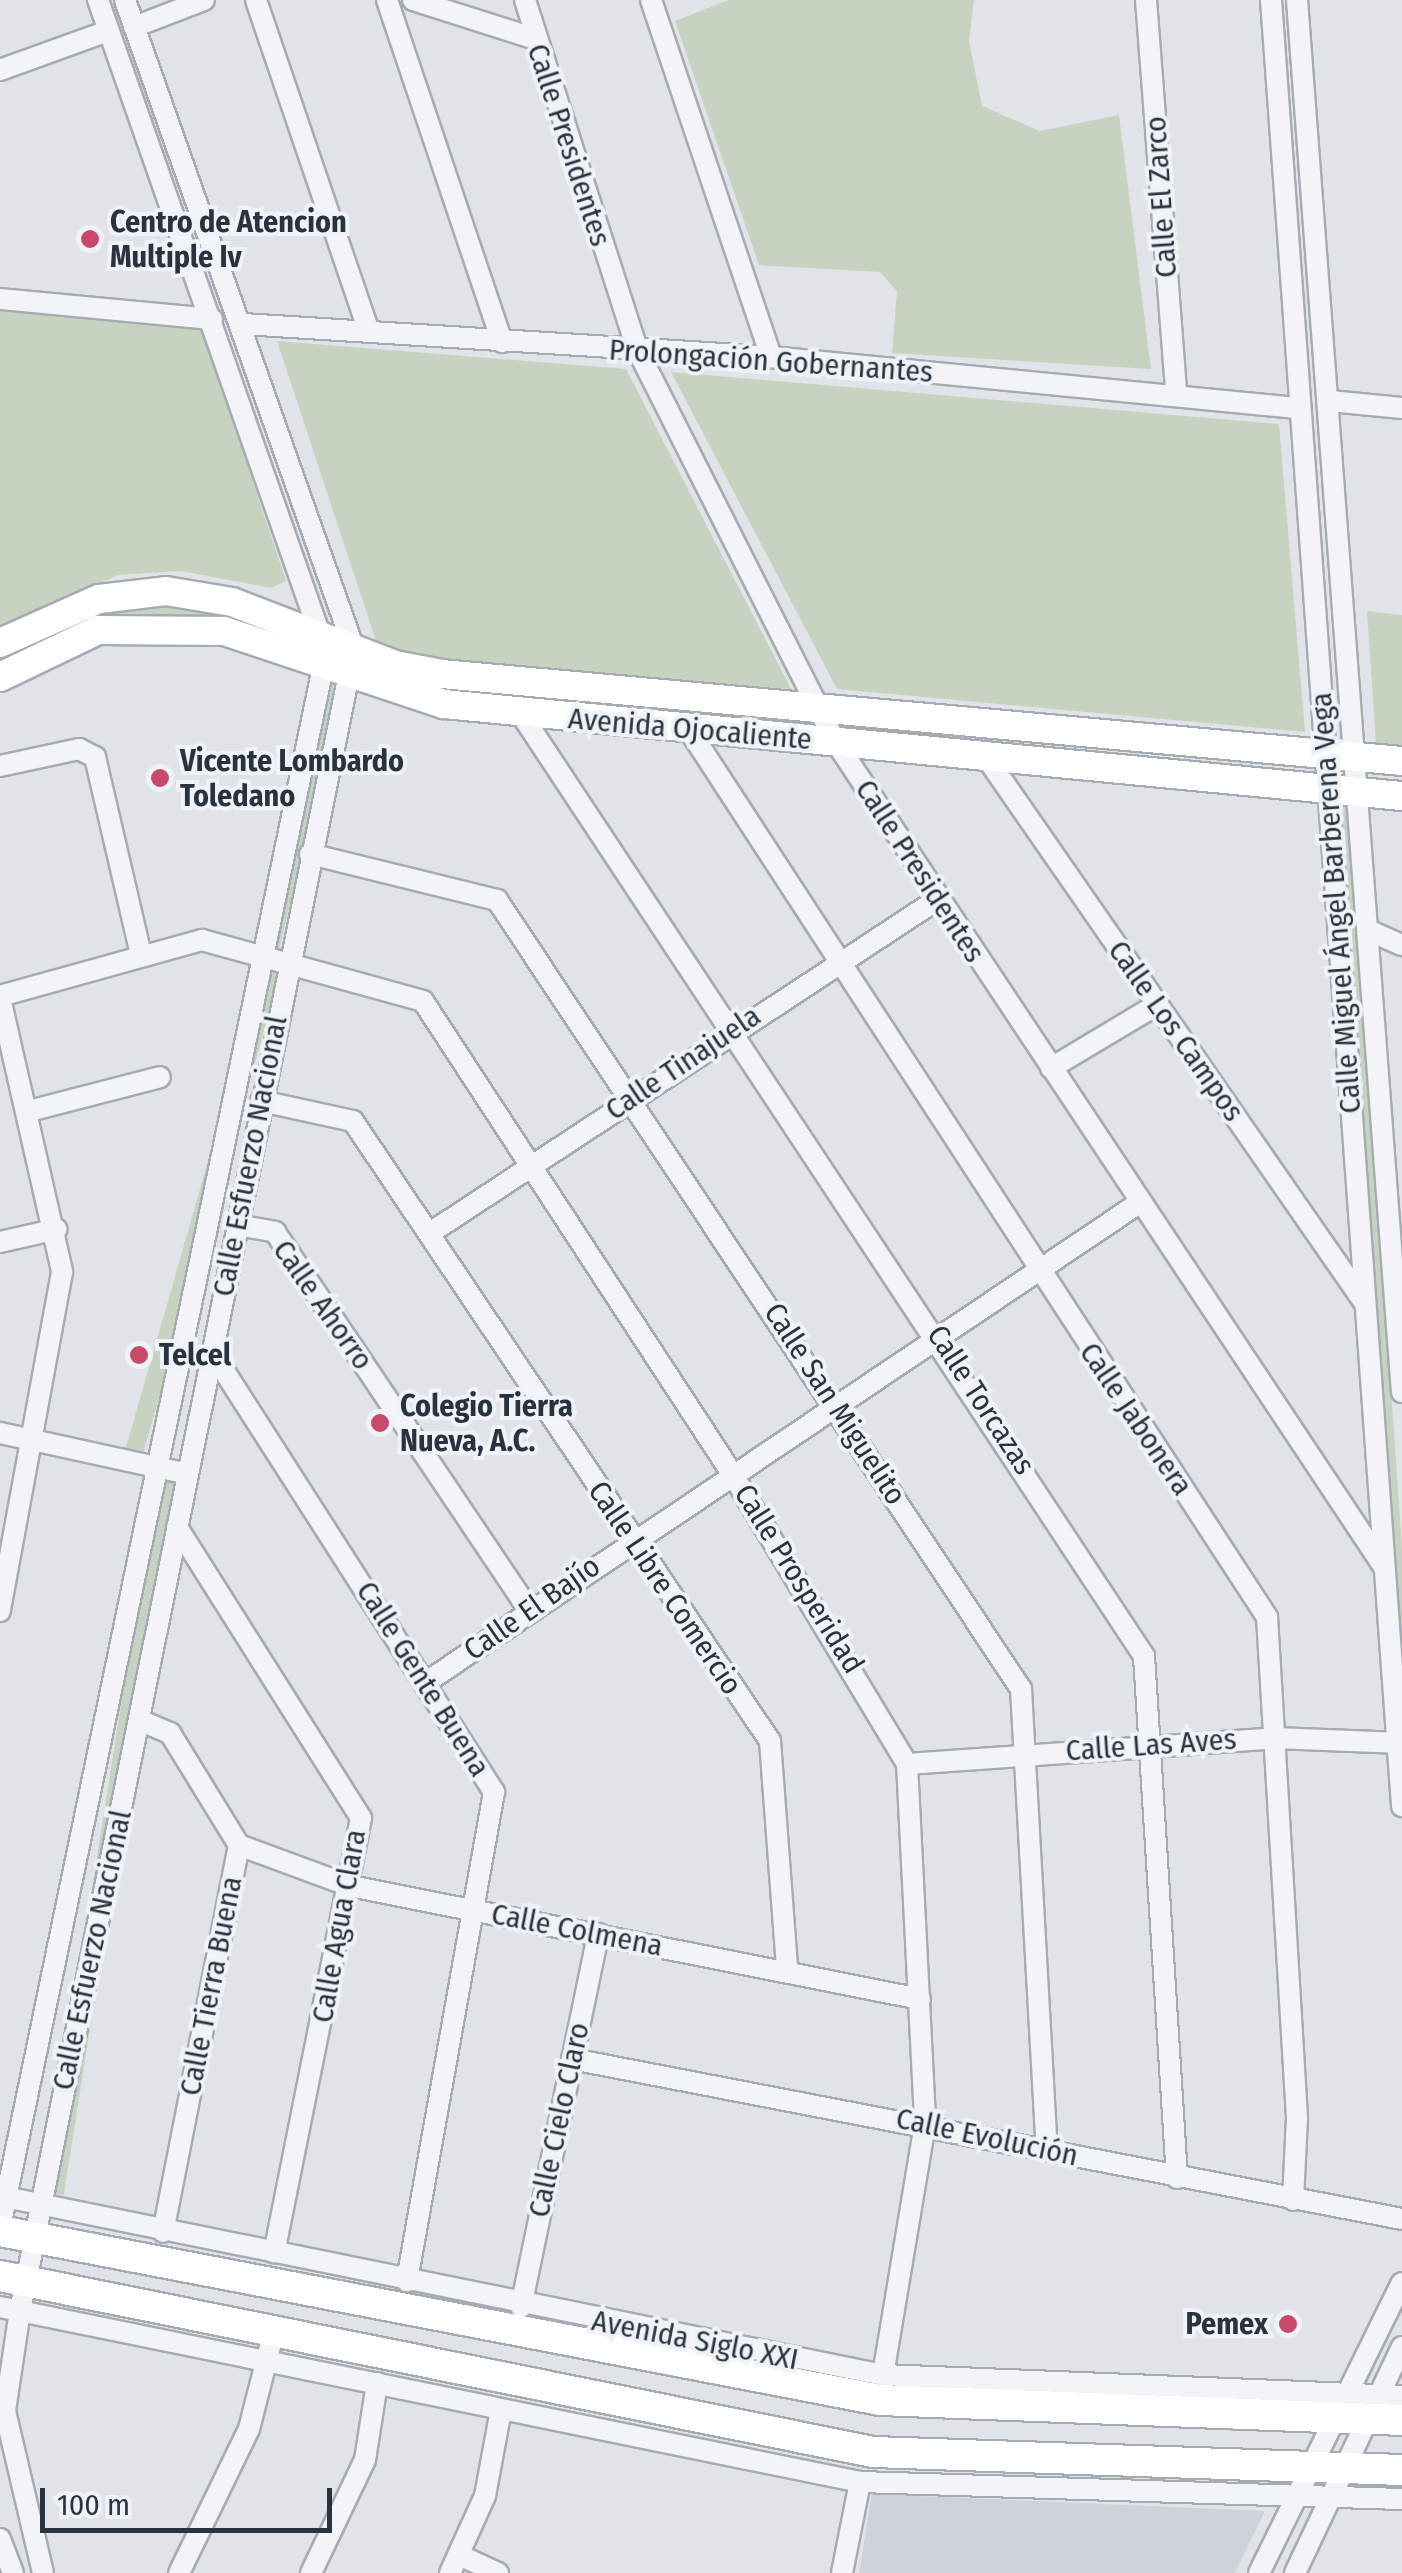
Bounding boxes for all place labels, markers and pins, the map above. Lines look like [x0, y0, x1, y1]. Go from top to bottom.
place label: Centro de Atencion Multiple Iv [110, 204, 347, 274]
marker: Centro de Atencion Multiple Iv [79, 228, 101, 250]
place label: Vicente Lombardo Toledano [180, 743, 404, 814]
marker: Vicente Lombardo Toledano [149, 767, 171, 789]
place label: Telcel [159, 1337, 231, 1373]
marker: Telcel [128, 1344, 150, 1366]
place label: Colegio Tierra Nueva, A.C. [400, 1388, 573, 1458]
marker: Colegio Tierra Nueva, A.C. [369, 1412, 391, 1434]
place label: Pemex [1186, 2306, 1268, 2342]
marker: Pemex [1277, 2313, 1299, 2335]

